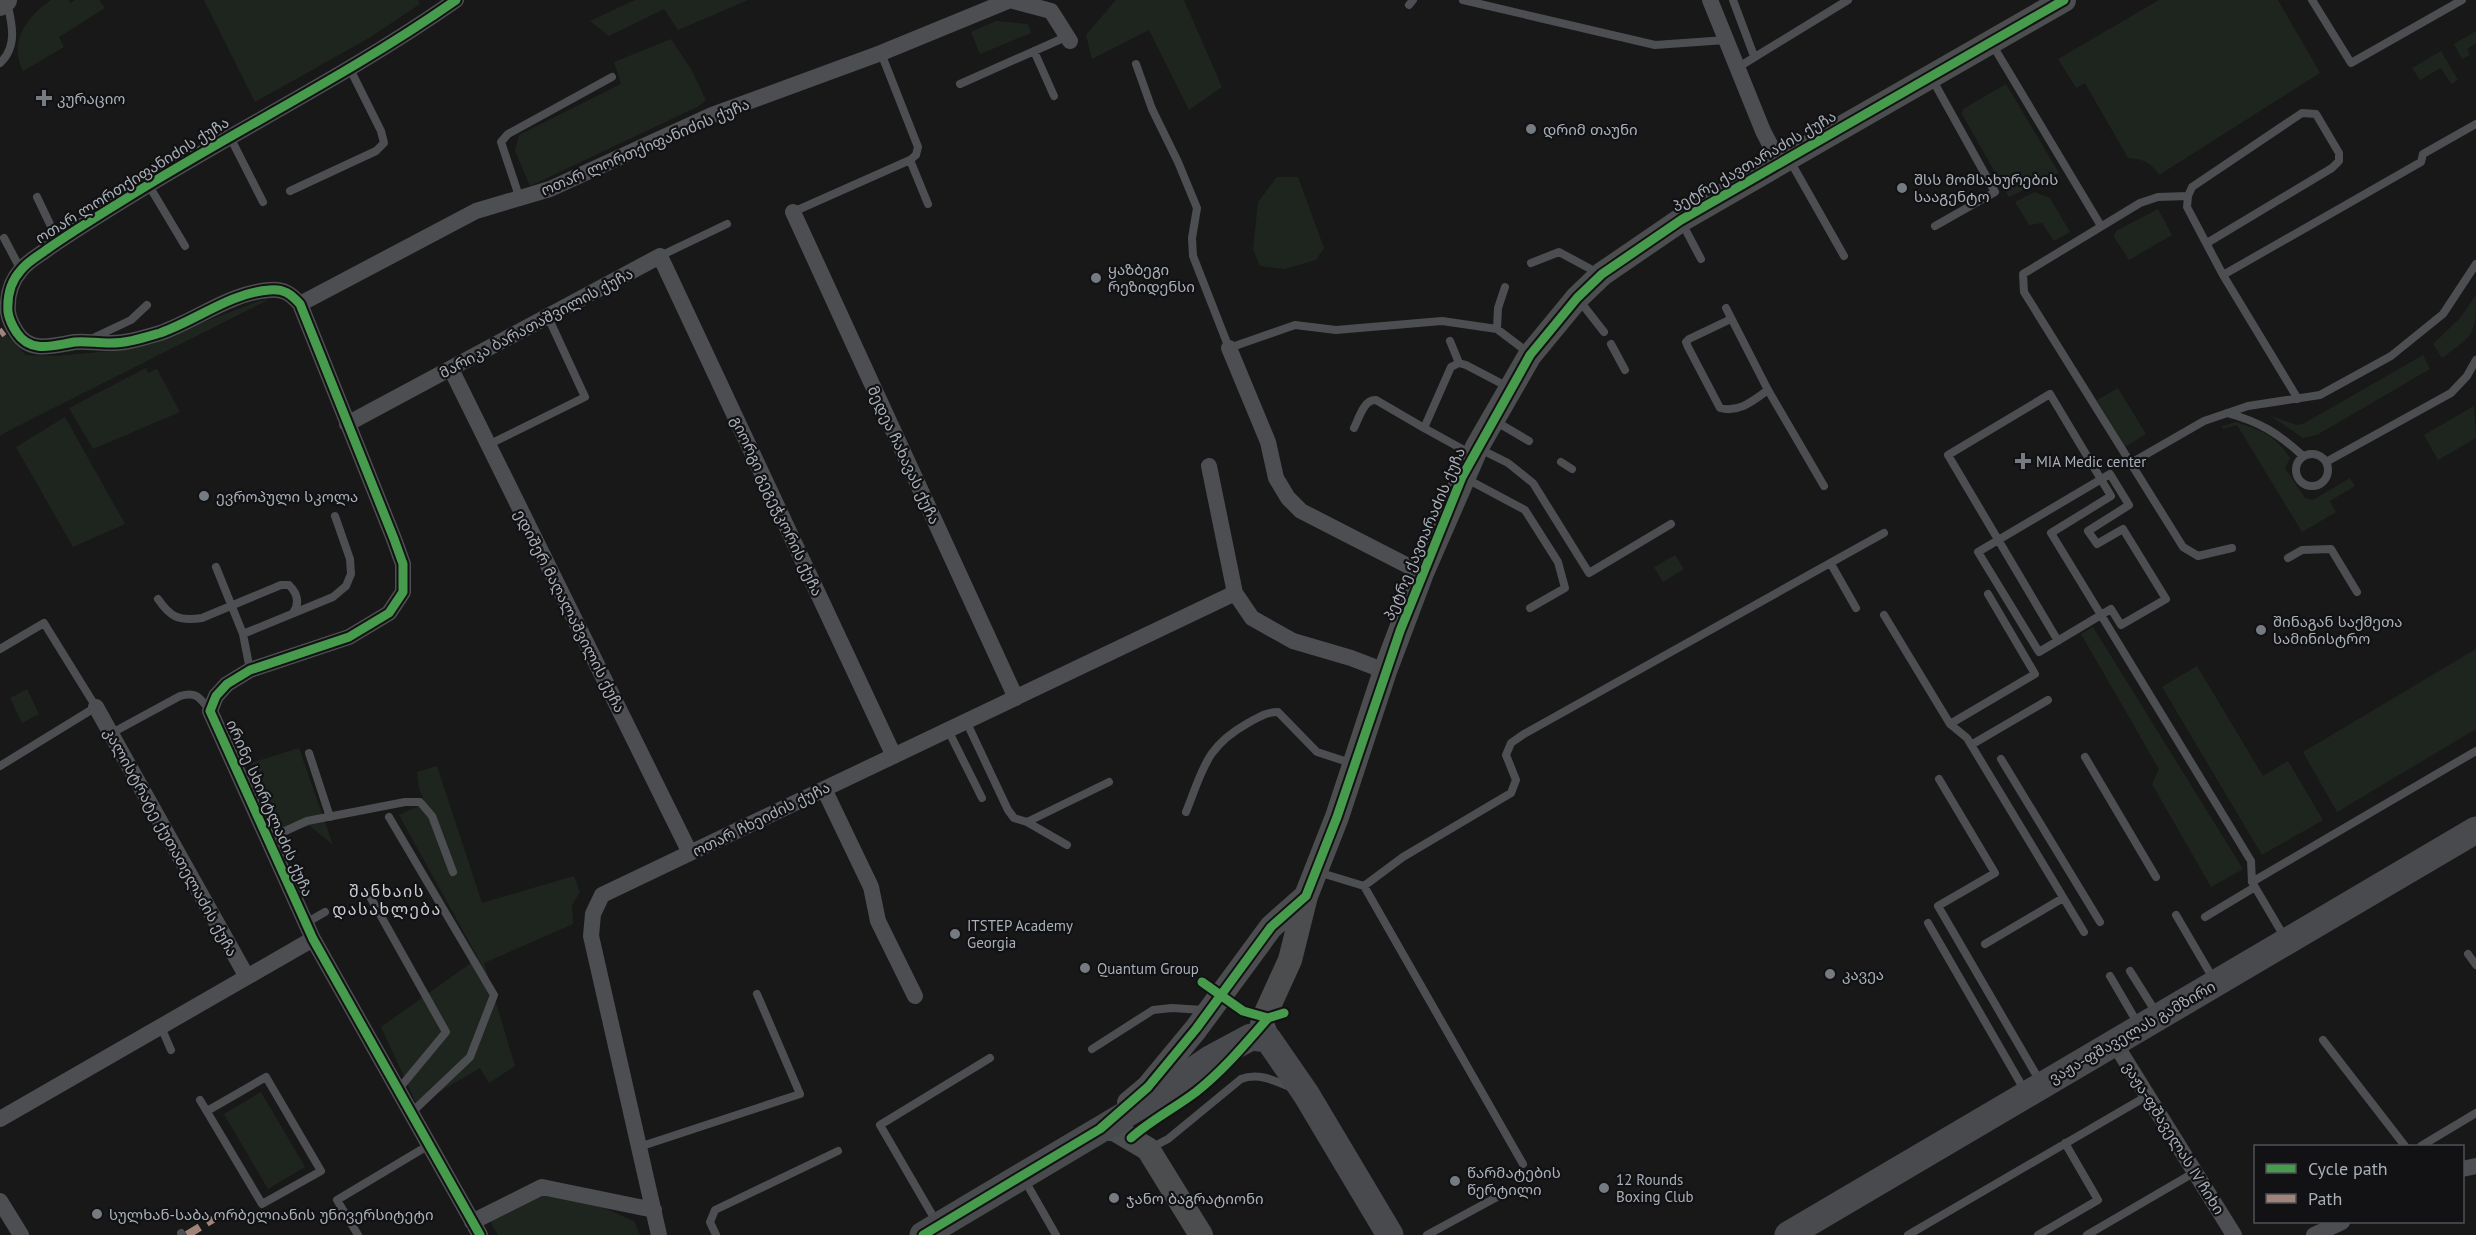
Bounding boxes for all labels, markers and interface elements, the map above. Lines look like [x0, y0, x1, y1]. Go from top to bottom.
marker: კურაციო [35, 89, 53, 107]
place label: კურაციო [57, 89, 125, 108]
street label: ოთარ ლორთქიფანიძის ქუჩა [538, 94, 752, 200]
street label: პეტრე ქავთარაძის ქუჩა [1669, 106, 1839, 216]
street label: ოთარ ლორთქიფანიძის ქუჩა [32, 112, 232, 248]
place label: დრიმ თაუნი [1543, 120, 1638, 139]
marker: დრიმ თაუნი [1524, 122, 1538, 136]
place label: შსს მომსახურების სააგენტო [1914, 170, 2058, 206]
marker: შსს მომსახურების სააგენტო [1895, 181, 1909, 195]
place label: ყაზბეგი რეზიდენსი [1108, 260, 1195, 296]
street label: მარიკა ბარათაშვილის ქუჩა [436, 264, 636, 382]
marker: ყაზბეგი რეზიდენსი [1089, 271, 1103, 285]
street label: მედეა ჩახავას ქუჩა [864, 383, 944, 527]
street label: გიორგი გეგეჭკორის ქუჩა [727, 413, 827, 599]
street label: პეტრე ქავთარაძის ქუჩა [1379, 445, 1469, 623]
marker: MIA Medic center [2014, 452, 2032, 470]
place label: MIA Medic center [2036, 452, 2146, 471]
place label: ევროპული სკოლა [216, 487, 358, 506]
marker: ევროპული სკოლა [197, 489, 211, 503]
street label: ედიშერ მაღალაშვილის ქუჩა [510, 506, 630, 716]
place label: შინაგან საქმეთა სამინისტრო [2273, 612, 2403, 648]
marker: შინაგან საქმეთა სამინისტრო [2254, 623, 2268, 637]
street label: ირინე სხირტლაძის ქუჩა [222, 717, 318, 899]
street label: კალისტრატე ქუთათელაძის ქუჩა [100, 724, 242, 960]
street label: ოთარ ჩხეიძის ქუჩა [689, 777, 833, 861]
district label: შანხაის დასახლება [332, 881, 442, 920]
place label: ITSTEP Academy Georgia [967, 916, 1073, 952]
marker: ITSTEP Academy Georgia [948, 927, 962, 941]
place label: Quantum Group [1097, 959, 1199, 978]
marker: Quantum Group [1078, 961, 1092, 975]
place label: კავეა [1842, 965, 1884, 984]
marker: კავეა [1823, 967, 1837, 981]
street label: ვაჟა-ფშაველას გამზირი [2045, 976, 2219, 1088]
street label: ვაჟა-ფშაველას IV ჩიხი [2119, 1058, 2229, 1218]
legend [2254, 1145, 2464, 1223]
text: Cycle path [2308, 1157, 2388, 1180]
place label: წარმატების წერტილი [1467, 1163, 1561, 1199]
place label: 12 Rounds Boxing Club [1616, 1170, 1694, 1206]
marker: წარმატების წერტილი [1448, 1174, 1462, 1188]
marker: 12 Rounds Boxing Club [1597, 1181, 1611, 1195]
text: Path [2308, 1187, 2342, 1210]
place label: ჯანო ბაგრატიონი [1126, 1189, 1264, 1208]
marker: ჯანო ბაგრატიონი [1107, 1191, 1121, 1205]
place label: სულხან-საბა ორბელიანის უნივერსიტეტი [109, 1205, 434, 1224]
marker: სულხან-საბა ორბელიანის უნივერსიტეტი [90, 1207, 104, 1221]

